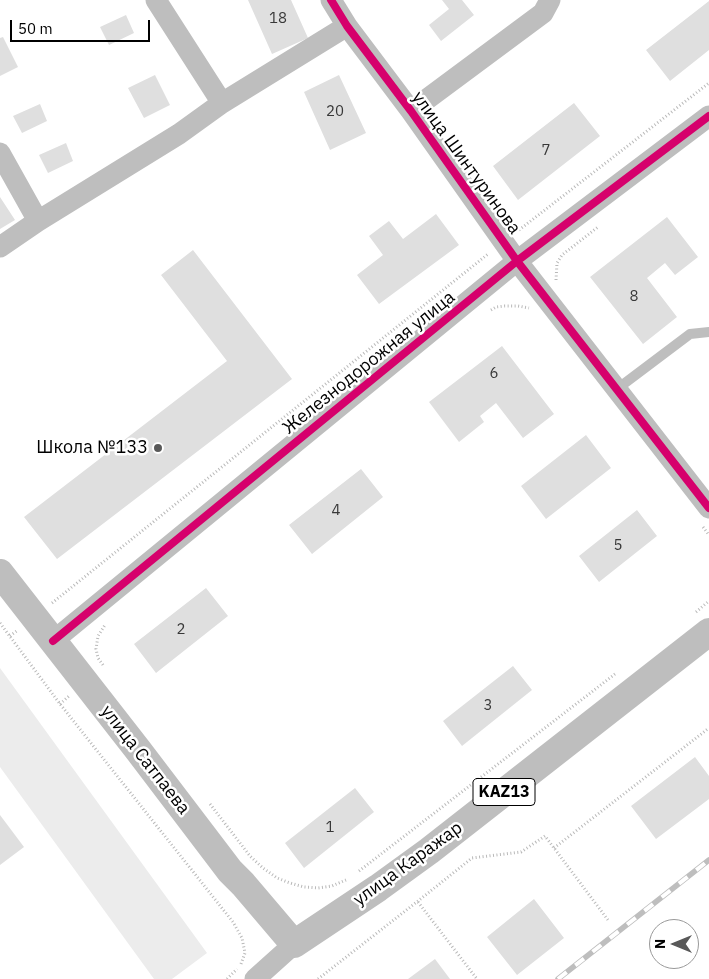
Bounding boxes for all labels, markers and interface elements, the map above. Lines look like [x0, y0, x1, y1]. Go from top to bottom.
scale bar [12, 10, 152, 42]
house number: 18 [269, 10, 287, 28]
text: 50 m [18, 19, 53, 38]
street label: улица Шинтуринова [407, 87, 525, 239]
house number: 20 [326, 103, 344, 121]
house number: 7 [542, 142, 550, 160]
street label: Железнодорожная улица [278, 287, 460, 439]
house number: 8 [630, 288, 638, 306]
house number: 6 [490, 365, 498, 383]
place label: Школа №133 [36, 437, 148, 459]
marker: Школа №133 [152, 442, 164, 454]
house number: 4 [332, 502, 340, 520]
house number: 5 [614, 537, 622, 555]
house number: 2 [177, 621, 185, 639]
house number: 3 [484, 697, 492, 715]
street label: улица Сатпаева [96, 701, 194, 819]
road number: KAZ13 [473, 779, 535, 806]
street label: улица Каражар [349, 817, 467, 911]
house number: 1 [326, 819, 334, 837]
north arrow [649, 919, 699, 969]
text: N [651, 939, 669, 949]

